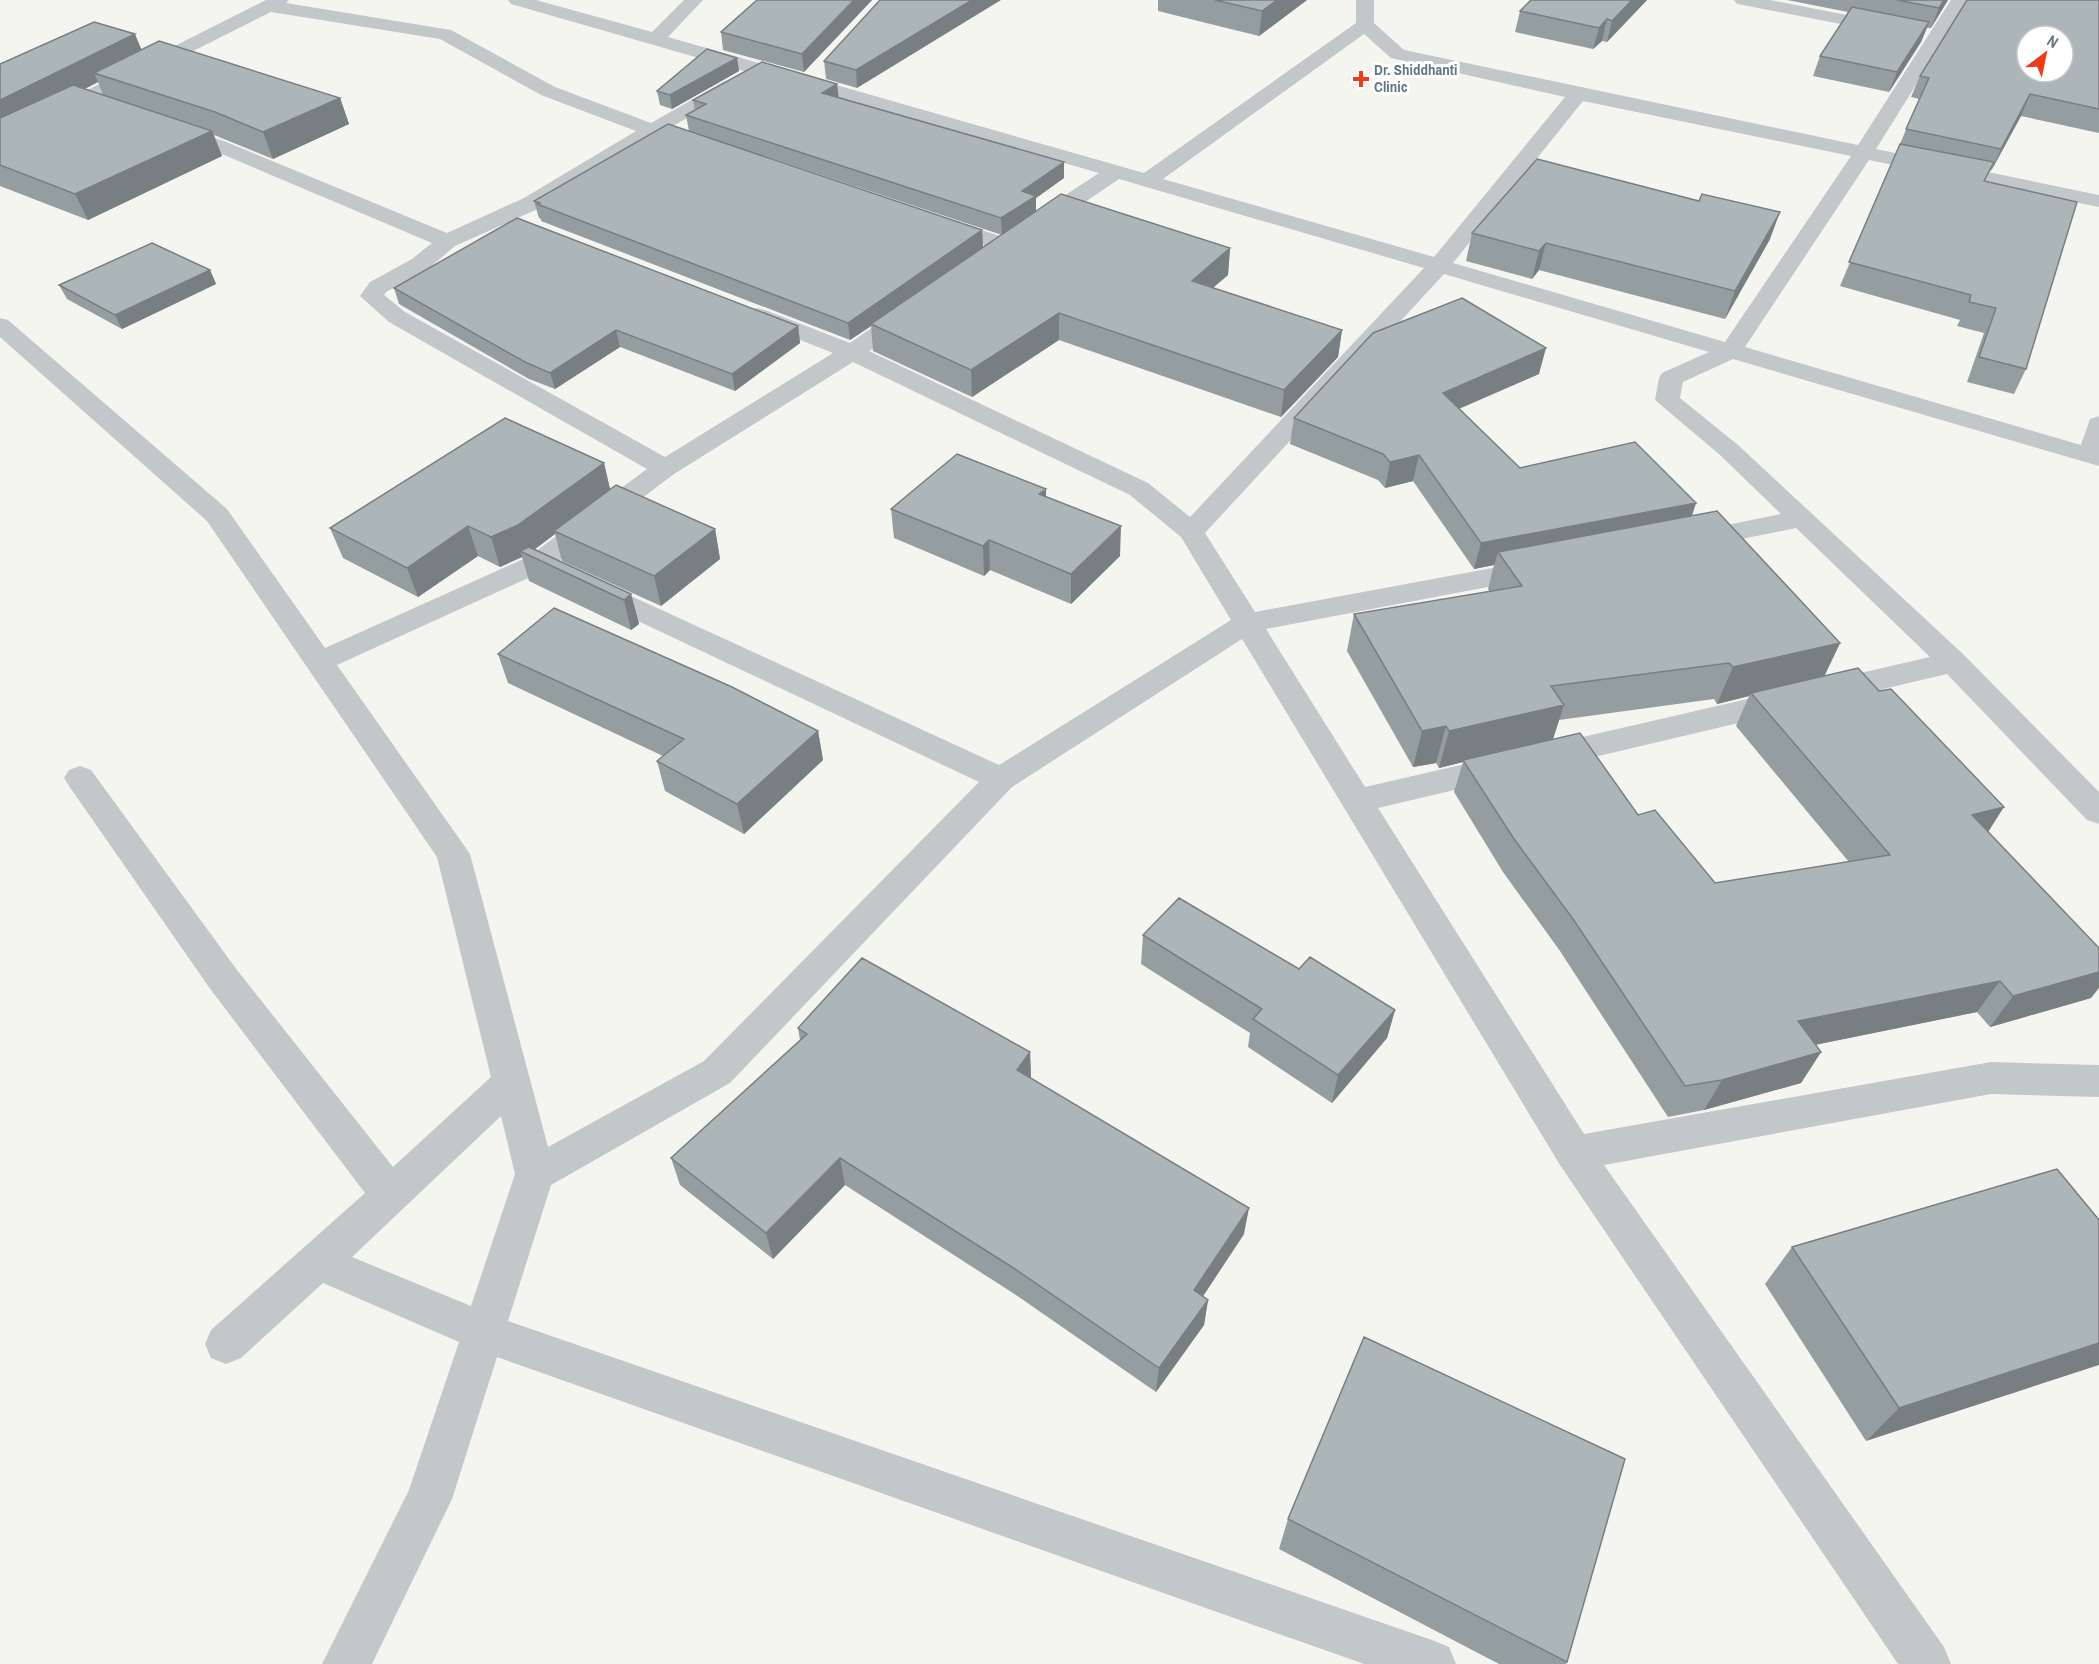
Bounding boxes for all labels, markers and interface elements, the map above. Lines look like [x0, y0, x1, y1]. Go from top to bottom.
north arrow [2015, 24, 2075, 84]
text: N [2043, 29, 2063, 53]
place label: Dr. Shiddhanti Clinic [1374, 59, 1457, 97]
marker: Dr. Shiddhanti Clinic [1352, 70, 1370, 88]

